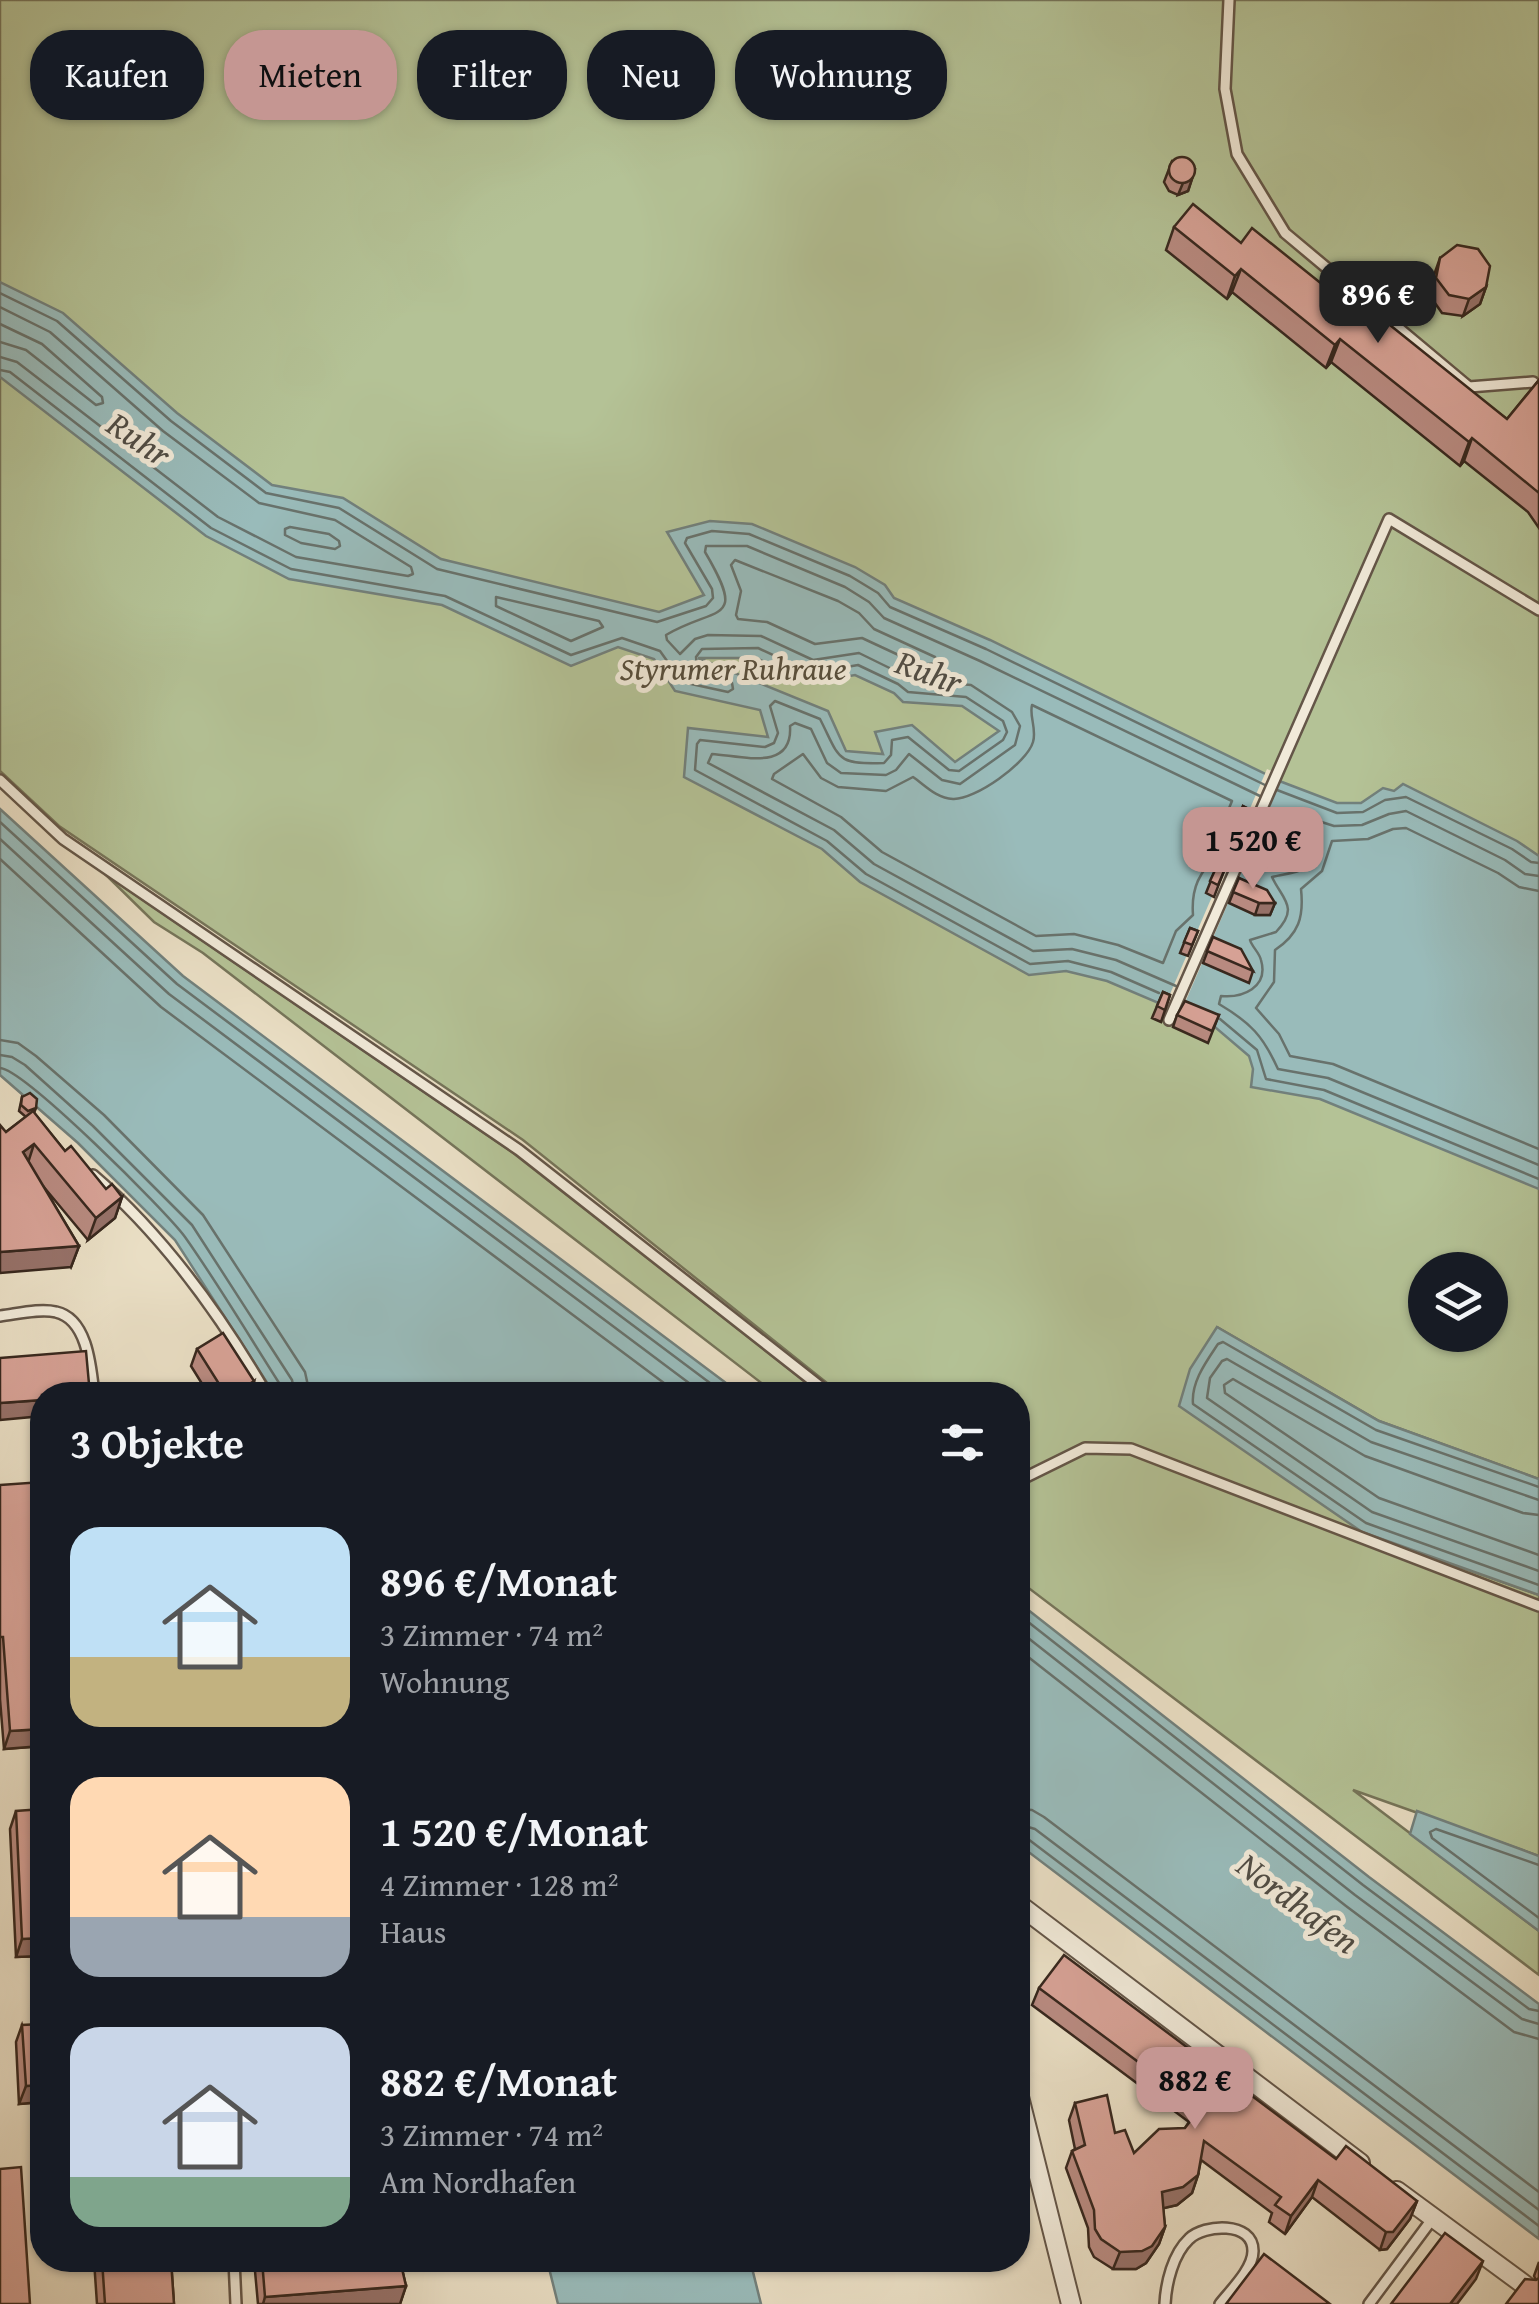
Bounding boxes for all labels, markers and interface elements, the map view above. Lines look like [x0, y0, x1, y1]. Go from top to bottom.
chip: Kaufen [30, 30, 204, 120]
chip: Mieten [224, 30, 397, 120]
chip: Filter [417, 30, 567, 120]
chip: Neu [587, 30, 715, 120]
chip: Wohnung [735, 30, 947, 120]
pin: 896 € [1308, 261, 1448, 346]
text: 896 € [1341, 270, 1415, 317]
water label: Ruhr [96, 398, 182, 479]
water label: Ruhr [888, 636, 970, 707]
park label: Styrumer Ruhraue [619, 645, 847, 692]
pin: 1 520 € [1161, 807, 1345, 892]
text: 1 520 € [1205, 816, 1301, 863]
map controls [1408, 1252, 1508, 1352]
button: layers [1408, 1252, 1508, 1352]
text: 3 Objekte [70, 1412, 244, 1473]
icon: filters [935, 1415, 990, 1470]
text: 896 €/Monat [380, 1550, 617, 1611]
icon: home [150, 1567, 270, 1687]
text: 3 Zimmer · 74 m² [380, 1611, 603, 1658]
text: Wohnung [380, 1658, 509, 1705]
text: 1 520 €/Monat [380, 1800, 648, 1861]
icon: home [150, 1817, 270, 1937]
water label: Nordhafen [1226, 1839, 1370, 1966]
text: 4 Zimmer · 128 m² [380, 1861, 618, 1908]
text: Haus [380, 1908, 446, 1955]
pin: 882 € [1125, 2047, 1265, 2132]
text: 882 €/Monat [380, 2050, 617, 2111]
text: 882 € [1158, 2056, 1232, 2103]
icon: home [150, 2067, 270, 2187]
text: 3 Zimmer · 74 m² [380, 2111, 603, 2158]
text: Am Nordhafen [380, 2158, 576, 2205]

